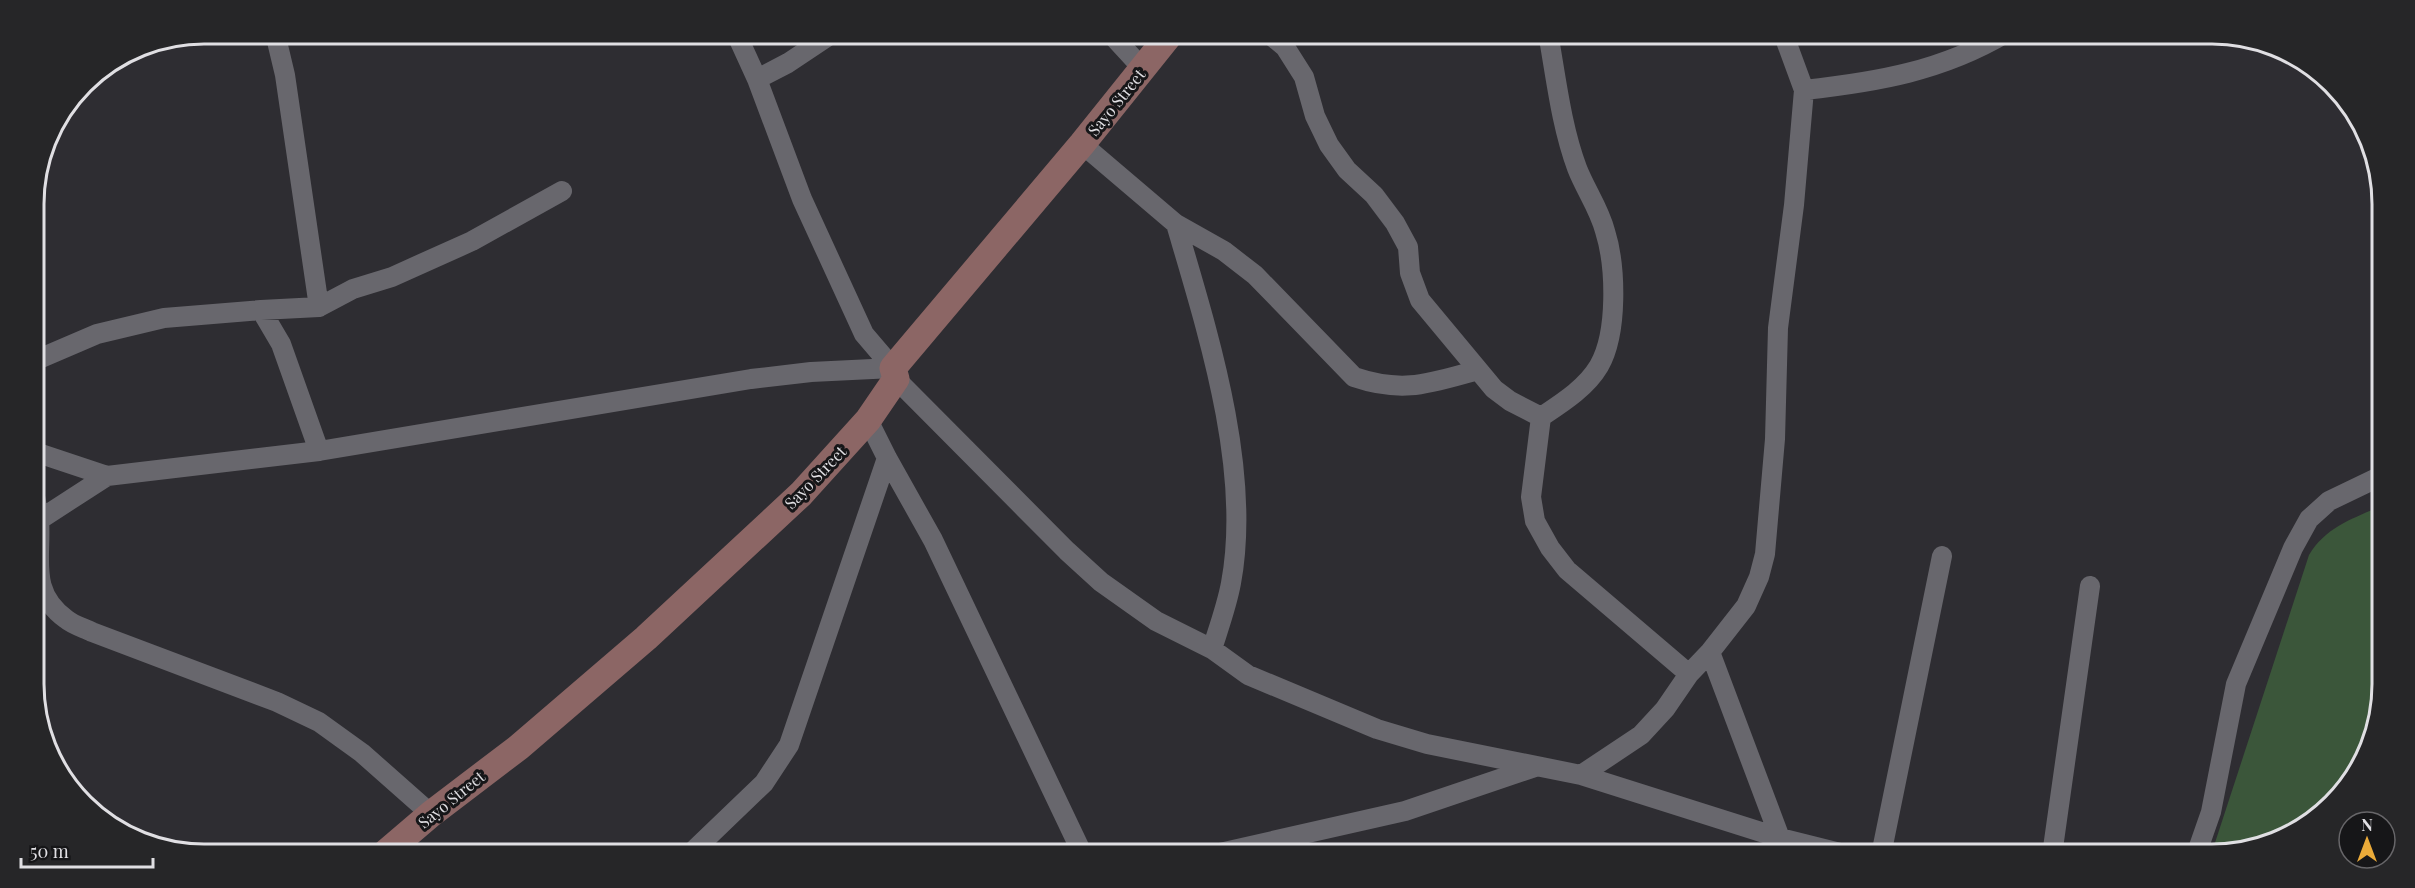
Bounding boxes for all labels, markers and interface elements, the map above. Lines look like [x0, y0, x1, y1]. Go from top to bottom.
street label: Sayo Street [1083, 64, 1150, 140]
street label: Sayo Street [780, 441, 851, 513]
street label: Sayo Street [413, 765, 489, 832]
north arrow [2337, 810, 2397, 870]
text: N [2361, 814, 2373, 835]
scale bar [21, 831, 153, 869]
text: 50 m [30, 839, 69, 863]

